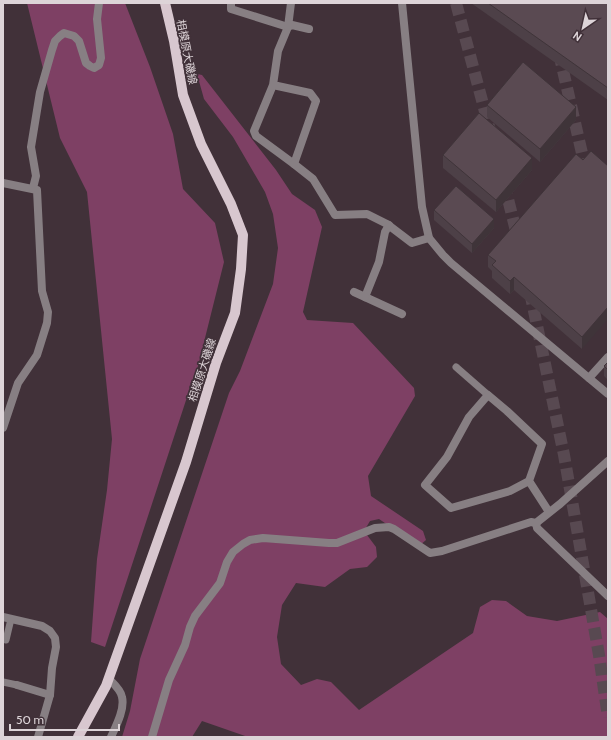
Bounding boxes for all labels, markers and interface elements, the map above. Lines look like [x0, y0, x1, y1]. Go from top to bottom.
north arrow [563, 8, 603, 48]
street label: 相模原大磯線 [174, 18, 200, 86]
text: N [570, 28, 585, 44]
street label: 相模原大磯線 [185, 336, 219, 404]
scale bar [10, 706, 119, 732]
text: 50 m [16, 712, 44, 727]

